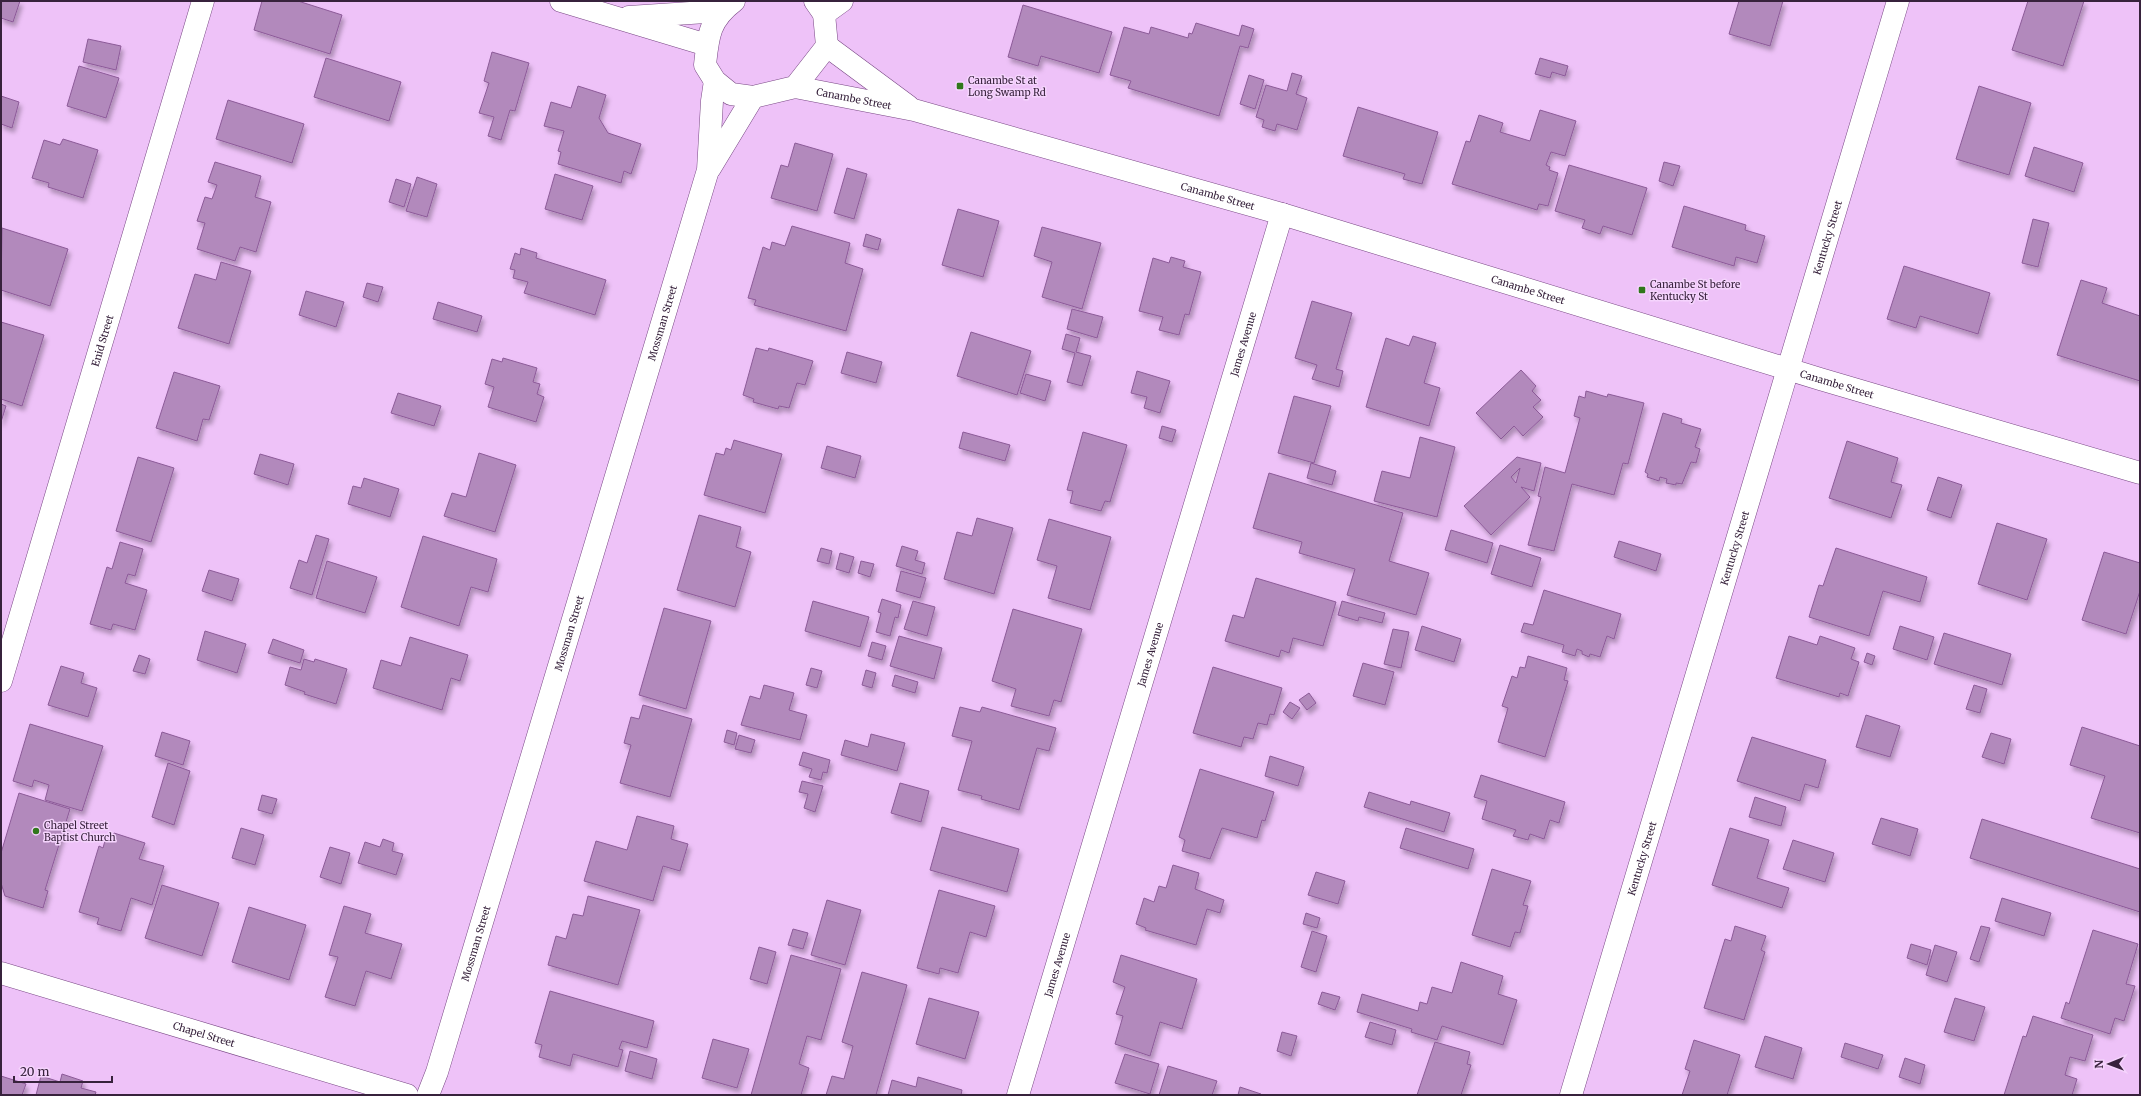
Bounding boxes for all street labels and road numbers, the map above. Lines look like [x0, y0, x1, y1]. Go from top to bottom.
street label: Canambe Street [815, 85, 893, 112]
street label: Canambe Street [1179, 179, 1256, 213]
street label: Kentucky Street [1810, 199, 1845, 276]
street label: Canambe Street [1490, 272, 1567, 307]
street label: Mossman Street [645, 283, 680, 362]
street label: James Avenue [1227, 310, 1259, 379]
street label: Enid Street [88, 313, 116, 368]
street label: Canambe Street [1798, 367, 1875, 401]
street label: Kentucky Street [1717, 509, 1752, 587]
street label: Mossman Street [551, 594, 586, 672]
street label: James Avenue [1134, 621, 1166, 689]
street label: Kentucky Street [1624, 820, 1659, 897]
street label: Mossman Street [458, 904, 493, 983]
street label: James Avenue [1041, 931, 1073, 999]
street label: Chapel Street [171, 1019, 237, 1049]

